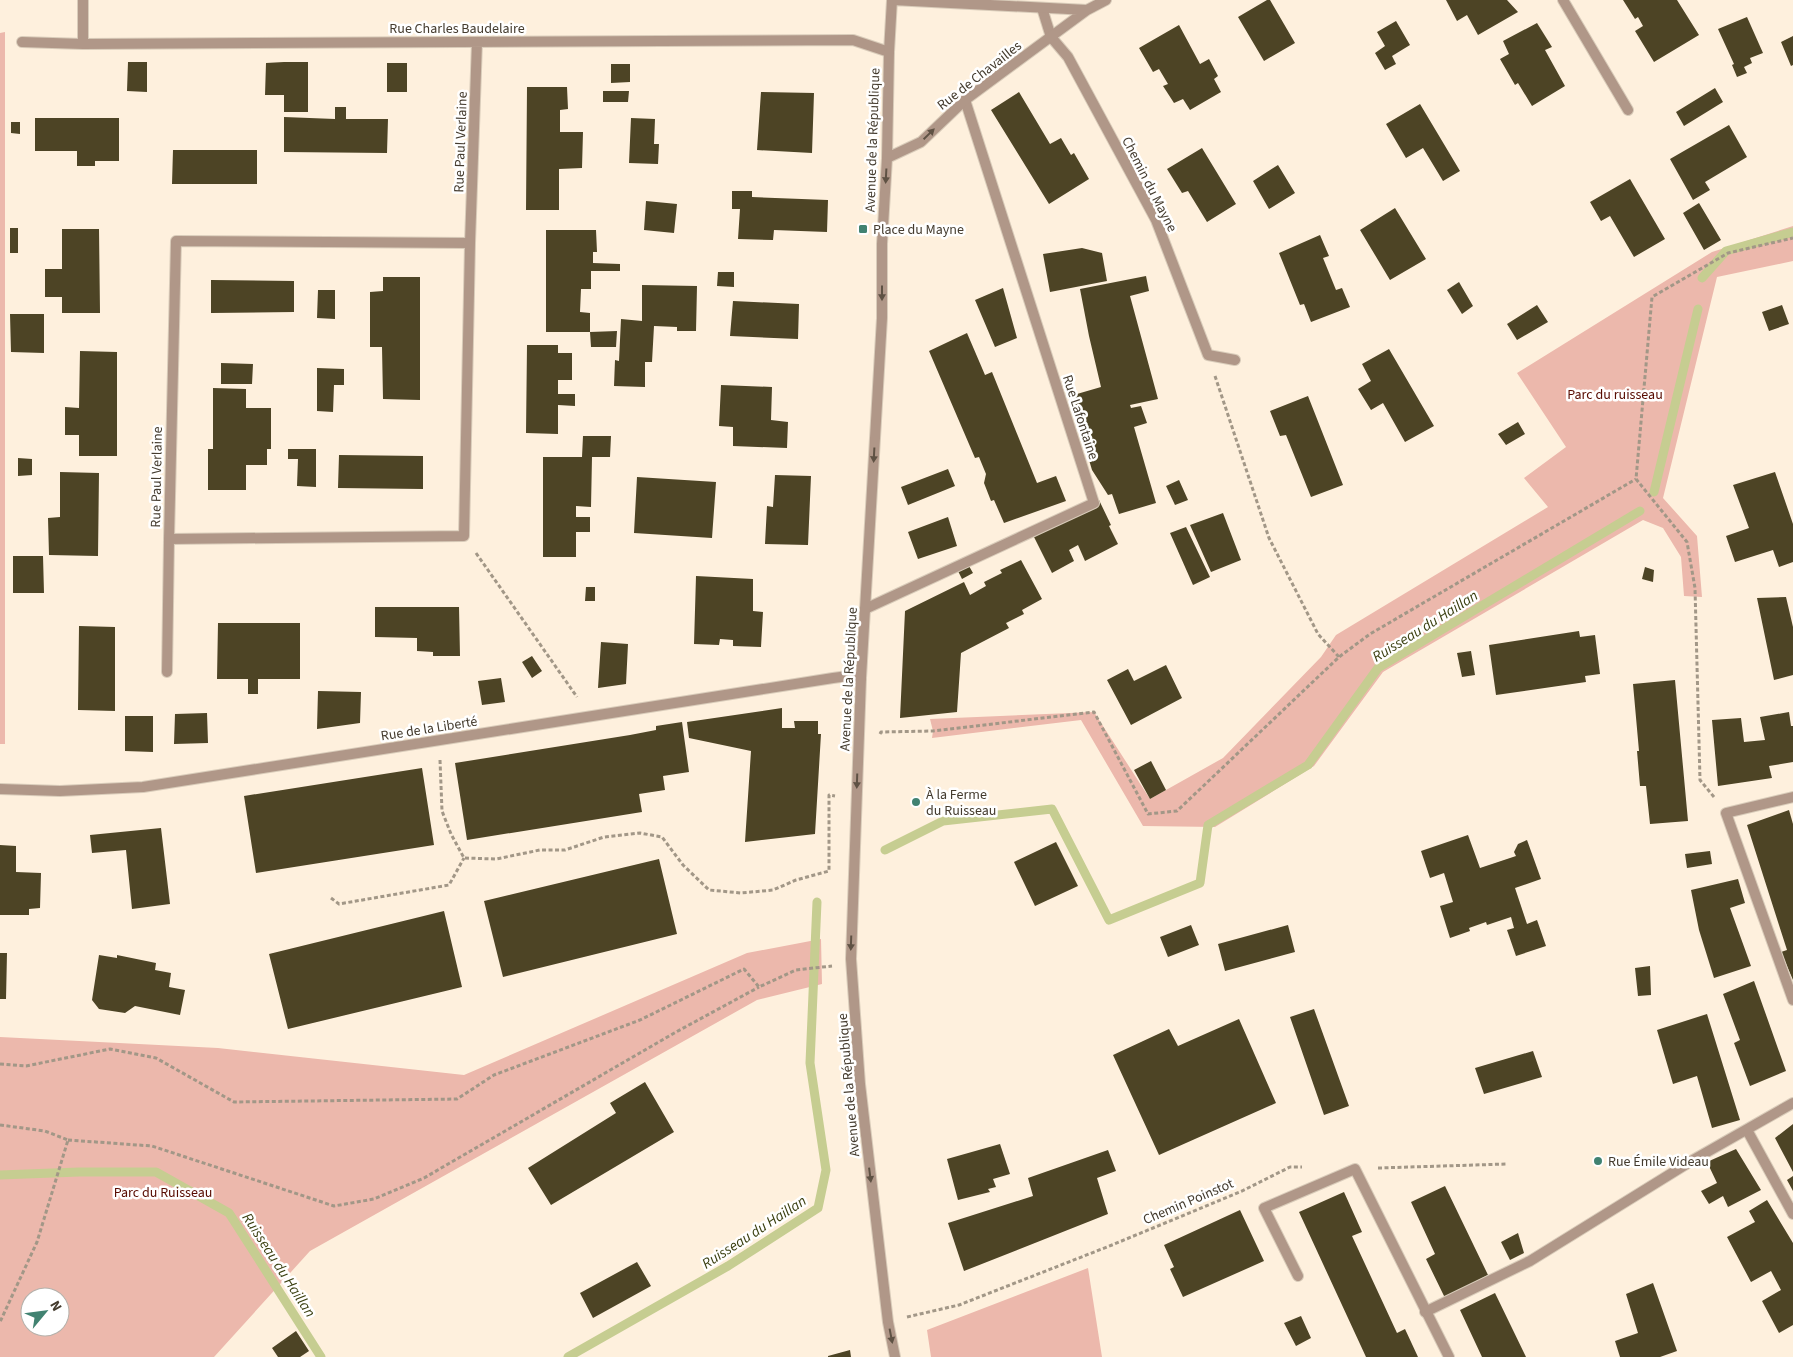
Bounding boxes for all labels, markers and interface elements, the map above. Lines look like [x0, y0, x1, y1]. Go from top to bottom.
street label: Rue Charles Baudelaire [389, 19, 525, 39]
street label: Rue de Chavailles [933, 36, 1026, 115]
street label: Avenue de la République [860, 68, 886, 212]
street label: Rue Paul Verlaine [449, 91, 473, 193]
one-way arrow [923, 128, 935, 140]
street label: Chemin du Mayne [1116, 133, 1182, 236]
one-way arrow [881, 168, 889, 184]
place label: Place du Mayne [873, 220, 964, 240]
marker: Place du Mayne [857, 223, 869, 235]
one-way arrow [878, 285, 886, 301]
street label: Rue Lafontaine [1057, 372, 1103, 462]
park label: Parc du ruisseau [1567, 385, 1663, 405]
street label: Rue Paul Verlaine [146, 426, 168, 528]
one-way arrow [869, 447, 877, 463]
water label: Ruisseau du Haillan [1368, 585, 1482, 667]
street label: Avenue de la République [835, 607, 863, 752]
street label: Rue de la Liberté [379, 711, 479, 746]
one-way arrow [853, 773, 861, 789]
place label: À la Ferme du Ruisseau [926, 785, 996, 821]
marker: À la Ferme du Ruisseau [910, 796, 922, 808]
one-way arrow [847, 936, 855, 952]
street label: Avenue de la République [833, 1012, 865, 1158]
place label: Rue Émile Videau [1608, 1152, 1709, 1172]
marker: Rue Émile Videau [1592, 1155, 1604, 1167]
one-way arrow [866, 1167, 874, 1183]
street label: Chemin Poinstot [1140, 1174, 1237, 1230]
park label: Parc du Ruisseau [114, 1183, 212, 1203]
water label: Ruisseau du Haillan [698, 1191, 811, 1274]
water label: Ruisseau du Haillan [237, 1209, 320, 1322]
north arrow [20, 1287, 70, 1337]
text: N [44, 1297, 66, 1315]
one-way arrow [887, 1329, 895, 1345]

